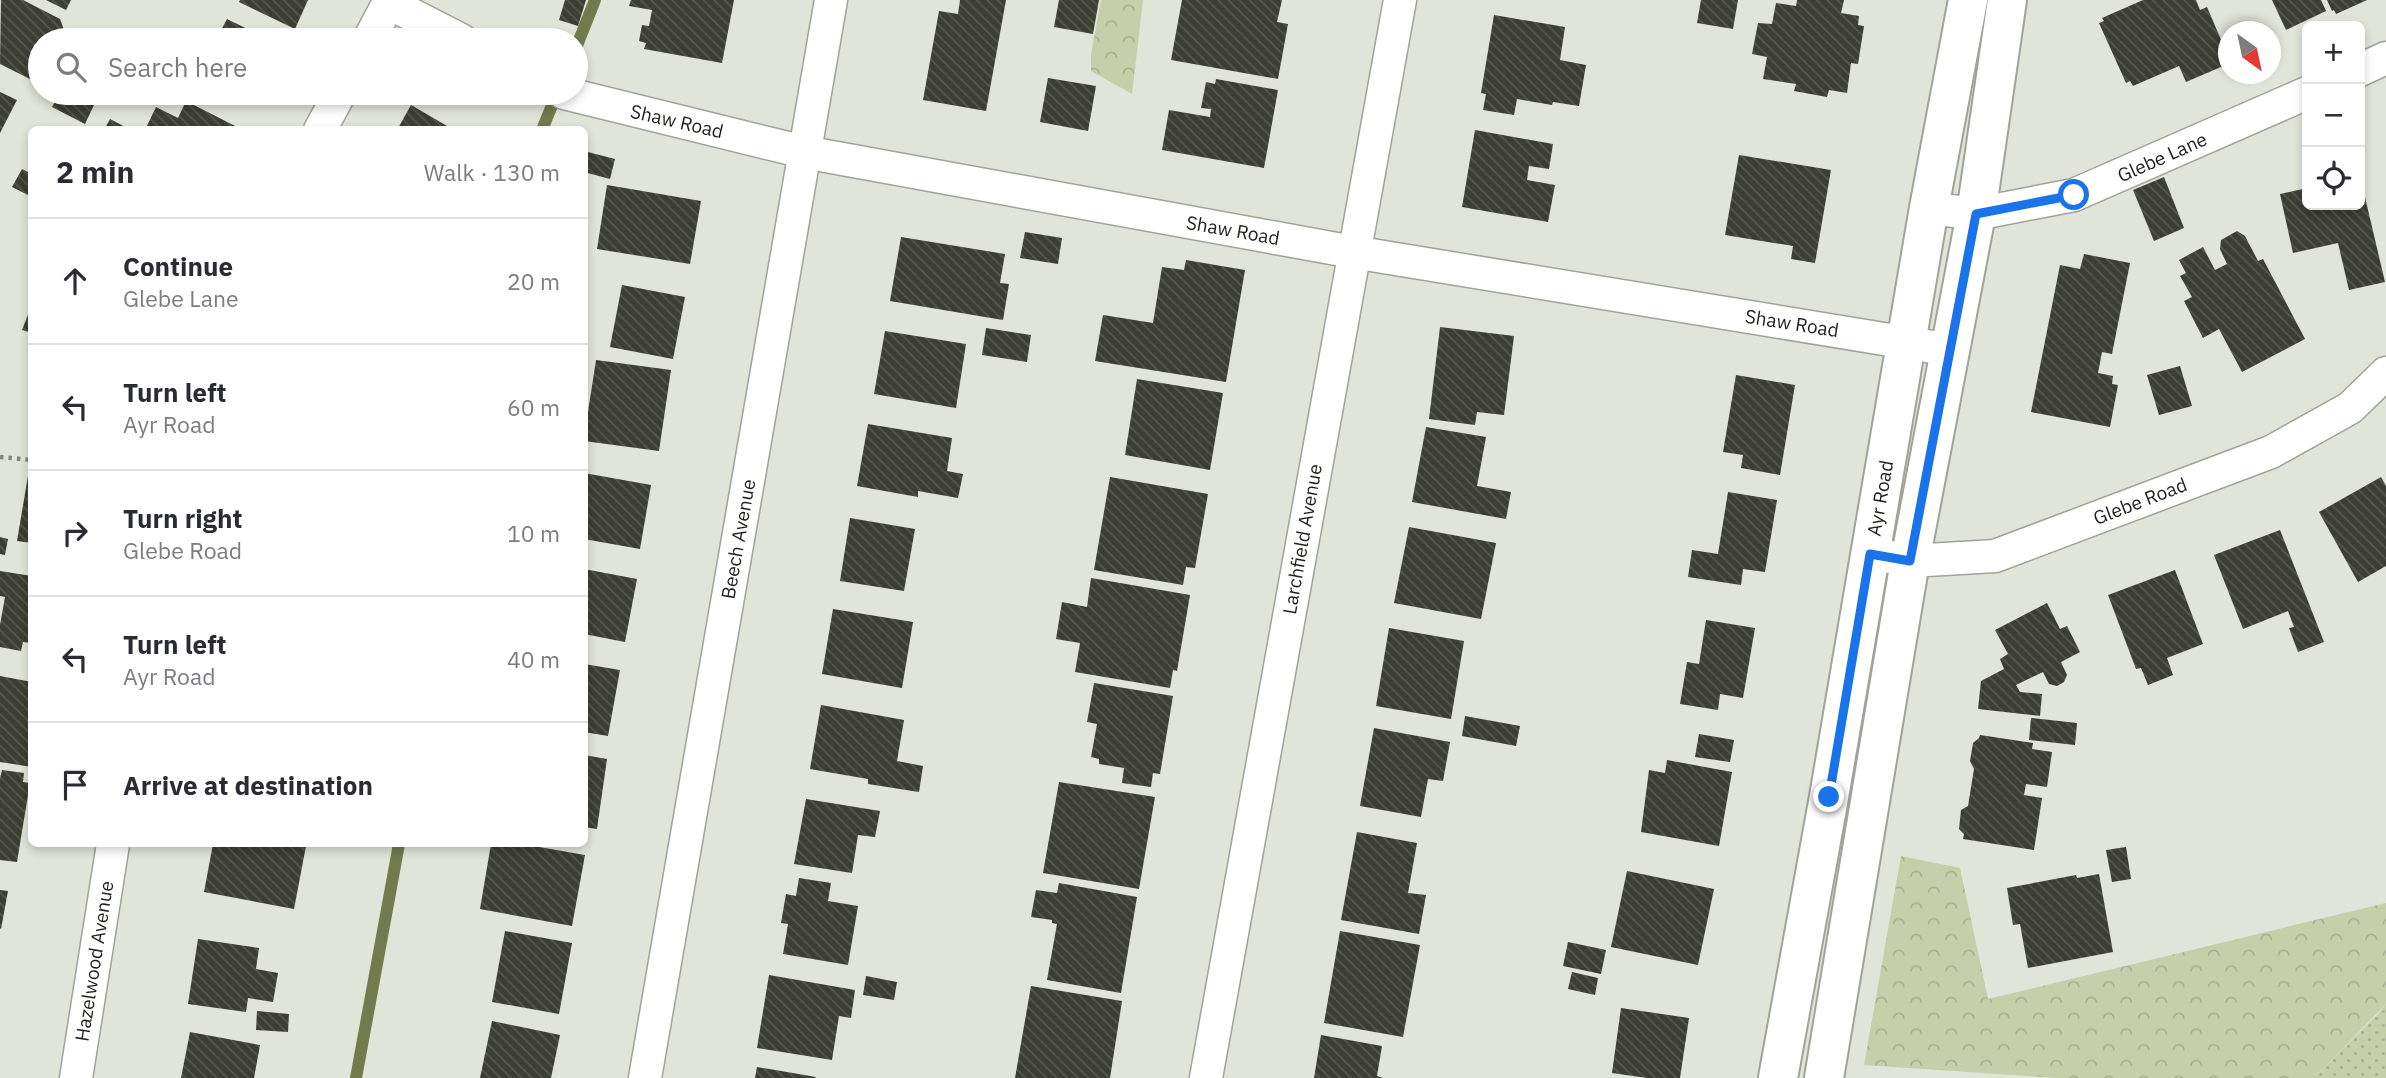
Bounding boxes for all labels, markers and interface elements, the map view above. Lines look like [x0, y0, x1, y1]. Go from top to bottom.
north arrow [2218, 21, 2281, 84]
map controls [2302, 21, 2365, 210]
button: + [2302, 21, 2365, 84]
search box [28, 28, 588, 105]
icon: search [52, 48, 90, 86]
text: Search here [108, 50, 247, 84]
button: − [2302, 84, 2365, 147]
street label: Shaw Road [628, 99, 726, 143]
street label: Glebe Lane [2113, 127, 2211, 187]
button: locate [2302, 147, 2365, 210]
text: 2 min [56, 152, 134, 191]
text: Walk · 130 m [424, 157, 560, 187]
route start [2058, 179, 2089, 210]
street label: Shaw Road [1184, 210, 1282, 250]
text: Continue [123, 249, 233, 283]
icon: ahead [56, 262, 94, 300]
text: 20 m [507, 266, 560, 296]
text: Glebe Lane [123, 283, 239, 313]
street label: Shaw Road [1743, 304, 1841, 342]
text: Turn left [123, 375, 226, 409]
icon: left [56, 388, 94, 426]
text: 60 m [507, 392, 560, 422]
text: Ayr Road [123, 409, 216, 439]
street label: Ayr Road [1862, 458, 1898, 538]
street label: Larchfield Avenue [1277, 462, 1327, 616]
street label: Glebe Road [2090, 472, 2190, 530]
street label: Beech Avenue [716, 477, 760, 601]
text: Turn right [123, 501, 242, 535]
icon: right [56, 514, 94, 552]
text: 10 m [507, 518, 560, 548]
text: Glebe Road [123, 535, 242, 565]
text: Turn left [123, 627, 226, 661]
icon: left [56, 640, 94, 678]
text: 40 m [507, 644, 560, 674]
text: Ayr Road [123, 661, 216, 691]
icon: arrive [56, 766, 94, 804]
text: Arrive at destination [123, 768, 373, 802]
route end [1813, 781, 1844, 812]
street label: Hazelwood Avenue [69, 879, 119, 1043]

